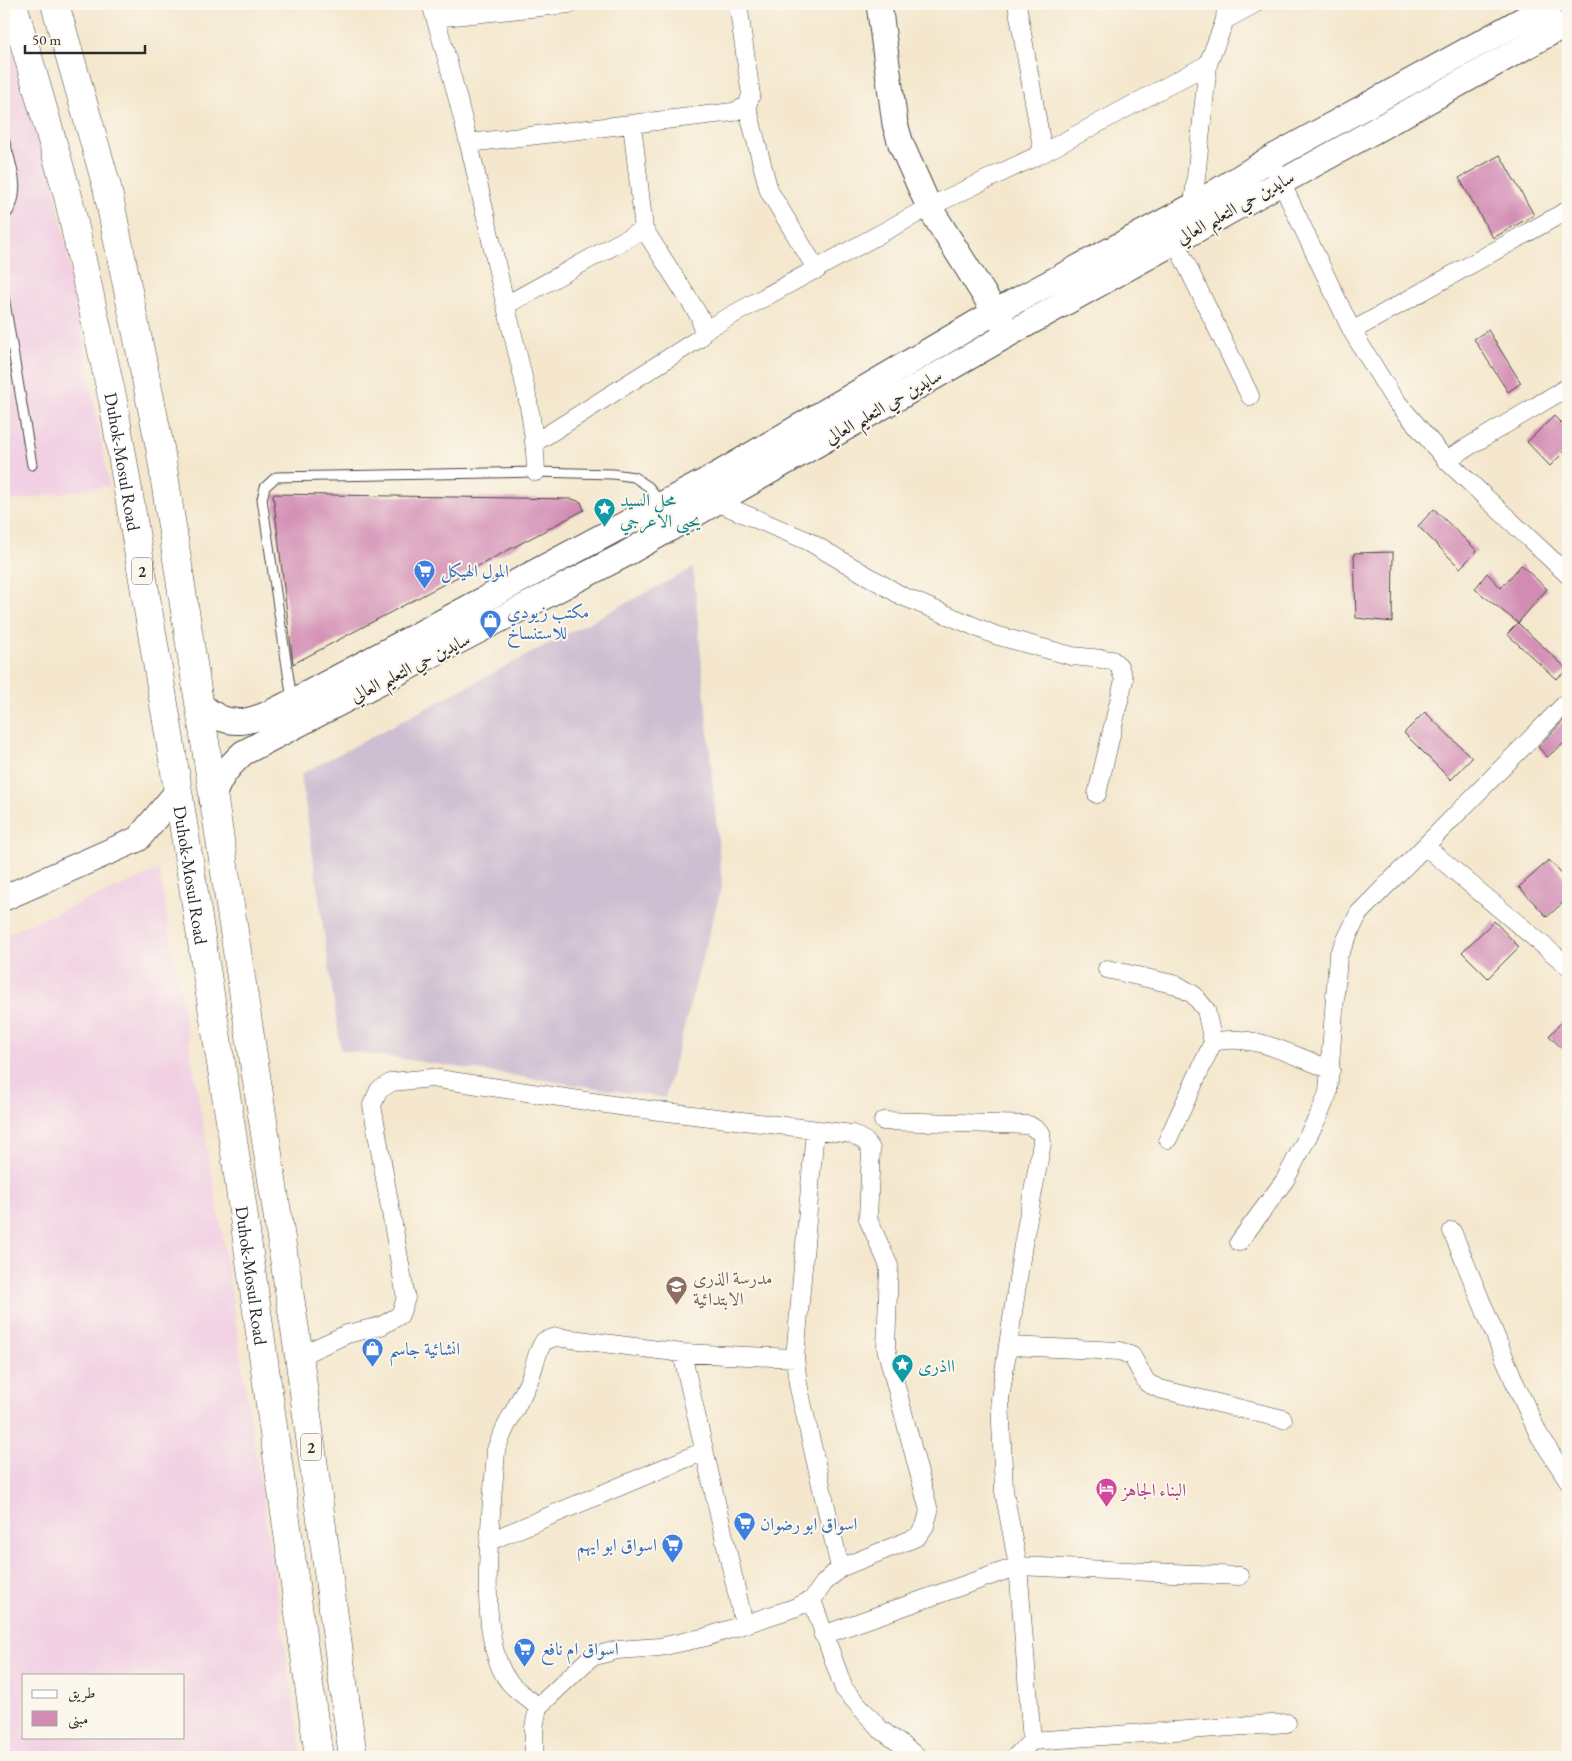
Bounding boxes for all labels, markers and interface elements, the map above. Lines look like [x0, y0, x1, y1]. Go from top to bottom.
scale bar [25, 22, 145, 54]
text: 50 m [32, 30, 61, 49]
street label: سايدين حي التعليم العالي [1172, 165, 1302, 255]
street label: سايدين حي التعليم العالي [820, 363, 949, 455]
street label: Duhok-Mosul Road [100, 390, 146, 533]
place label: محل السيد يحيى الاعرجي [620, 488, 701, 536]
place icon: محل السيد يحيى الاعرجي [592, 497, 616, 528]
road number: 2 [132, 558, 152, 584]
supermarket icon: المول الهيكل [413, 558, 437, 589]
place label: المول الهيكل [441, 559, 509, 583]
place label: مكتب زيودي للاستنساخ [507, 600, 589, 649]
shop icon: مكتب زيودي للاستنساخ [479, 609, 503, 640]
street label: سايدين حي التعليم العالي [346, 627, 477, 713]
street label: Duhok-Mosul Road [169, 804, 214, 947]
street label: Duhok-Mosul Road [231, 1204, 273, 1347]
place label: مدرسة الذرى الابتدائية [693, 1266, 772, 1310]
school or university icon: مدرسة الذرى الابتدائية [665, 1275, 689, 1306]
shop icon: انشائية جاسم [361, 1336, 385, 1367]
place label: انشائية جاسم [389, 1337, 460, 1367]
place icon: ااذرى [890, 1353, 914, 1384]
place label: ااذرى [918, 1354, 955, 1377]
road number: 2 [301, 1434, 321, 1460]
hotel icon: البناء الجاهز [1094, 1477, 1118, 1508]
place label: البناء الجاهز [1120, 1478, 1186, 1502]
supermarket icon: اسواق ابو رضوان [732, 1511, 756, 1542]
place label: اسواق ابو رضوان [760, 1512, 858, 1535]
supermarket icon: اسواق ابو ايهم [661, 1532, 685, 1563]
place label: اسواق ابو ايهم [577, 1533, 657, 1562]
supermarket icon: اسواق ام نافع [513, 1636, 537, 1667]
place label: اسواق ام نافع [541, 1637, 619, 1665]
legend [22, 1674, 185, 1738]
text: طريق [68, 1683, 95, 1703]
text: مبنى [68, 1709, 88, 1730]

